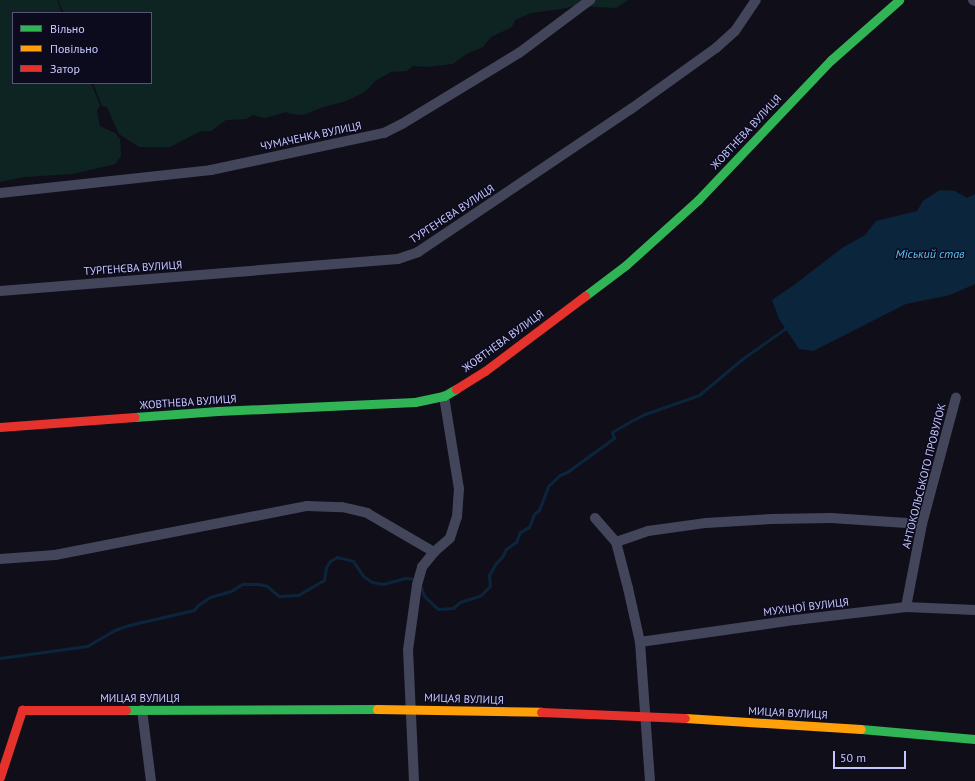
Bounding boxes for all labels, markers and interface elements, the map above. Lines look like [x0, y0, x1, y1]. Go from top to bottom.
legend [12, 12, 152, 84]
text: Вільно [50, 21, 85, 36]
text: Повільно [50, 41, 98, 56]
text: Затор [50, 61, 80, 76]
street label: ЖОВТНЕВА ВУЛИЦЯ [708, 92, 784, 172]
street label: ЧУМАЧЕНКА ВУЛИЦЯ [259, 119, 363, 153]
street label: ТУРГЕНЄВА ВУЛИЦЯ [407, 181, 497, 247]
water label: Міський став [895, 247, 965, 261]
street label: ТУРГЕНЄВА ВУЛИЦЯ [83, 258, 183, 278]
street label: ЖОВТНЕВА ВУЛИЦЯ [460, 307, 546, 375]
street label: ЖОВТНЕВА ВУЛИЦЯ [139, 392, 237, 412]
street label: АНТОКОЛЬСЬКОГО ПРОВУЛОК [900, 402, 948, 550]
street label: МУХІНОЇ ВУЛИЦЯ [763, 595, 849, 619]
street label: МИЦАЯ ВУЛИЦЯ [100, 691, 180, 705]
street label: МИЦАЯ ВУЛИЦЯ [424, 691, 504, 707]
street label: МИЦАЯ ВУЛИЦЯ [748, 704, 828, 722]
scale bar [835, 743, 908, 769]
text: 50 m [840, 750, 866, 765]

